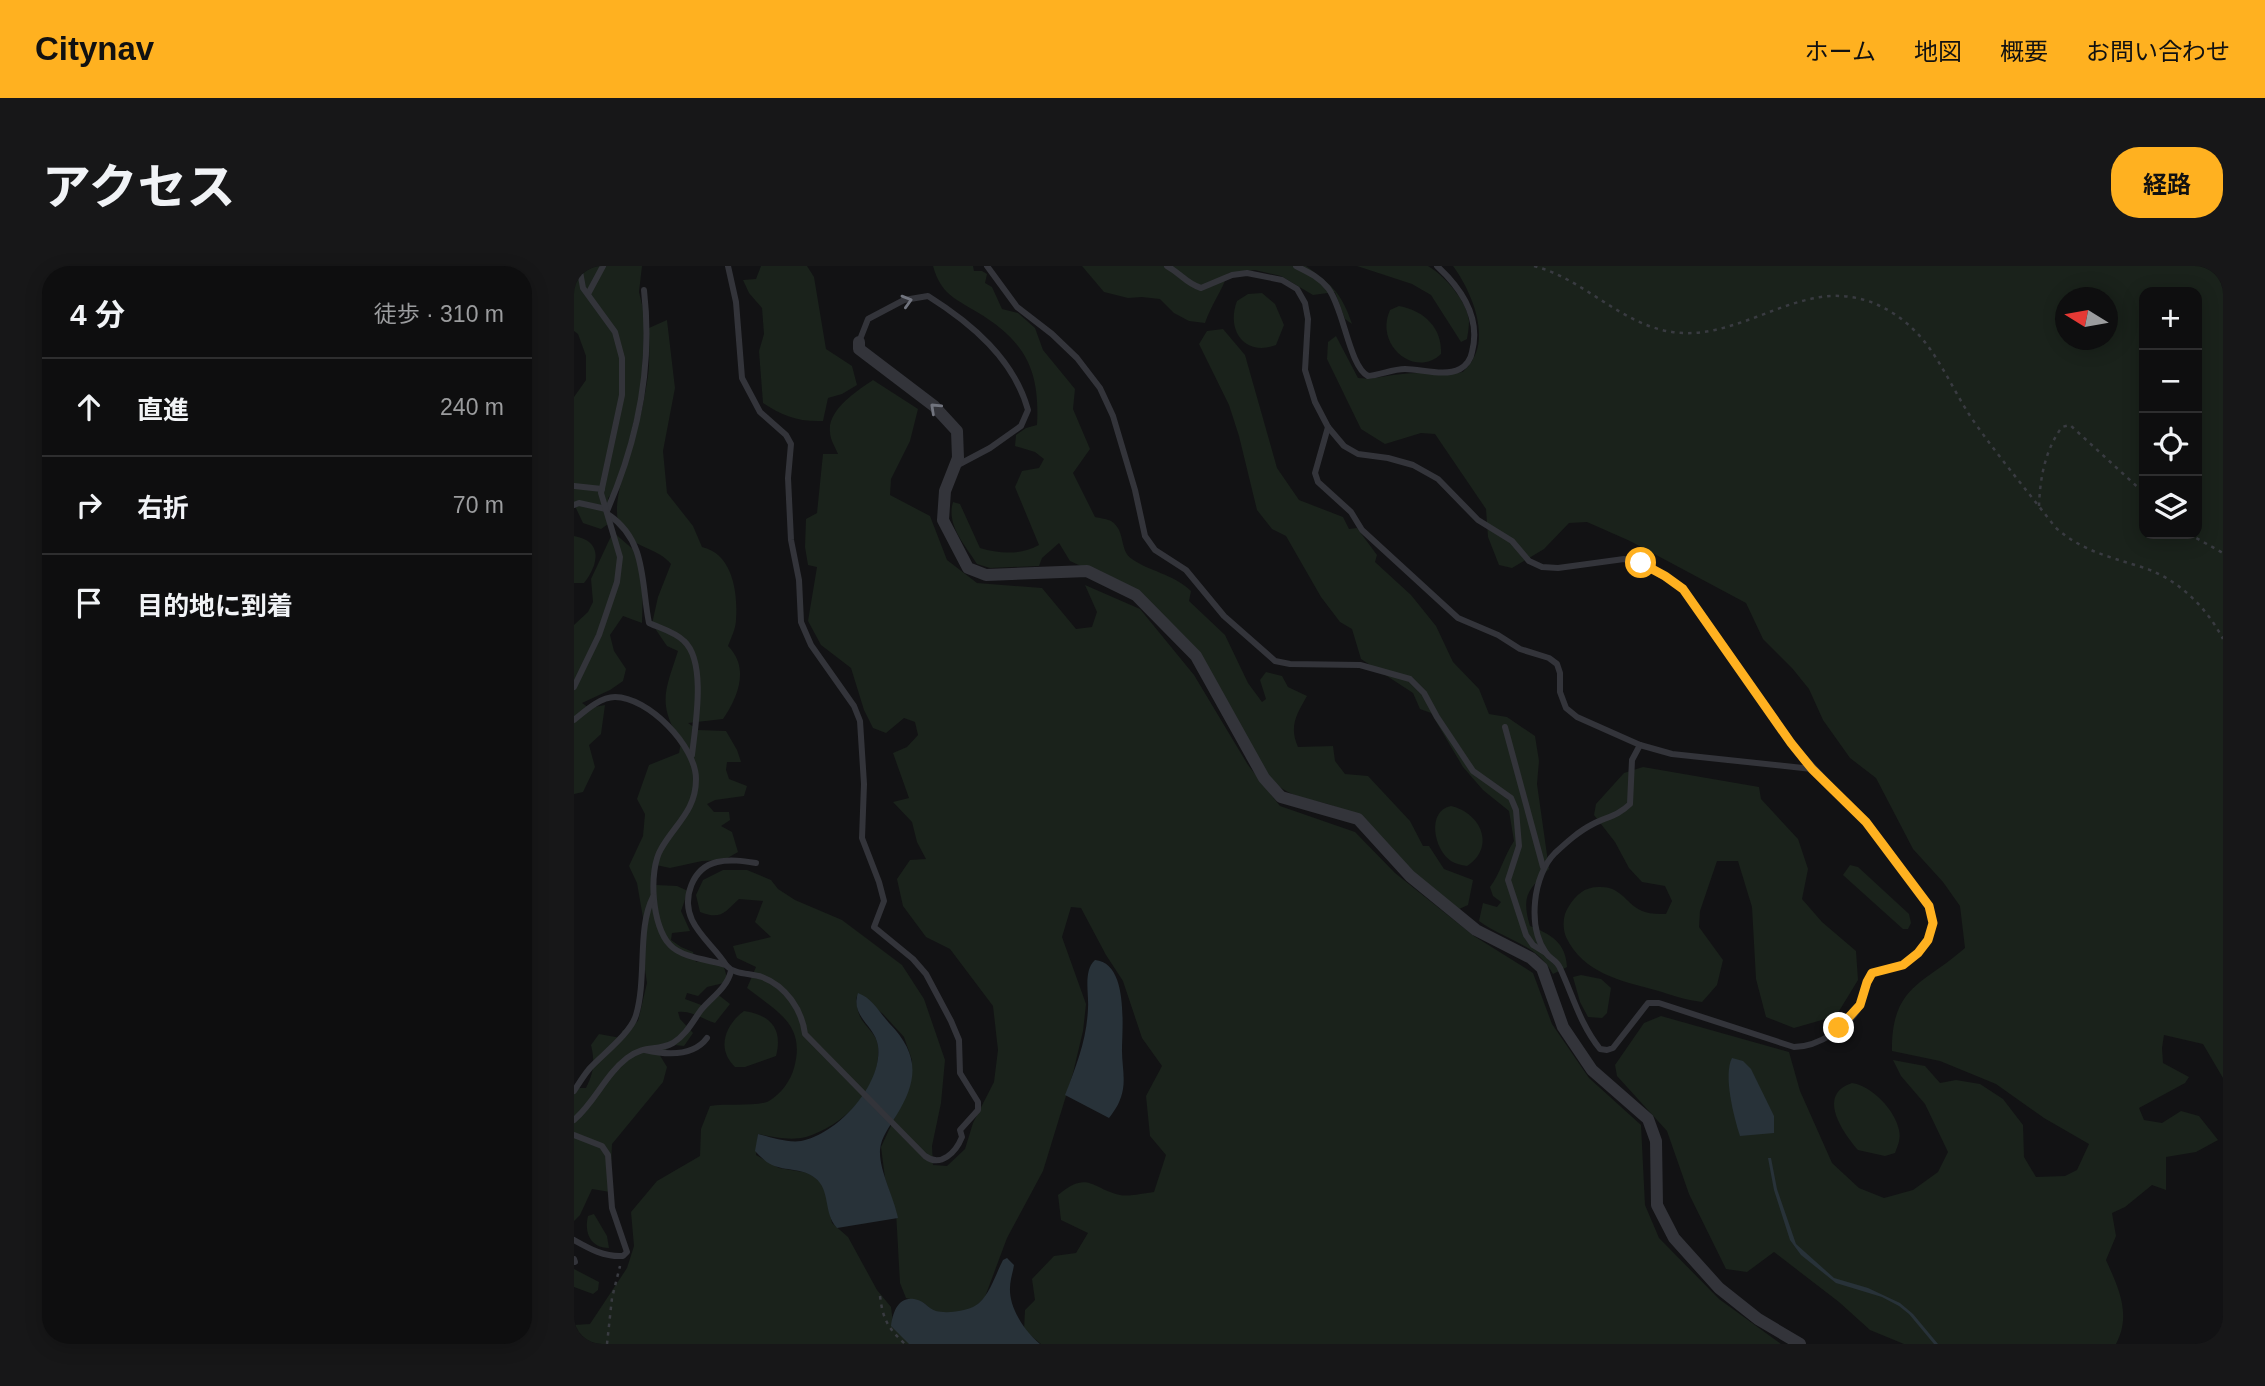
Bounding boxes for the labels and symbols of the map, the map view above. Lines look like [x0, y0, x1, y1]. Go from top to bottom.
north arrow [2055, 287, 2118, 350]
one-way arrow [901, 295, 913, 309]
one-way arrow [930, 404, 943, 416]
route start [1625, 547, 1656, 578]
route end [1823, 1012, 1854, 1043]

